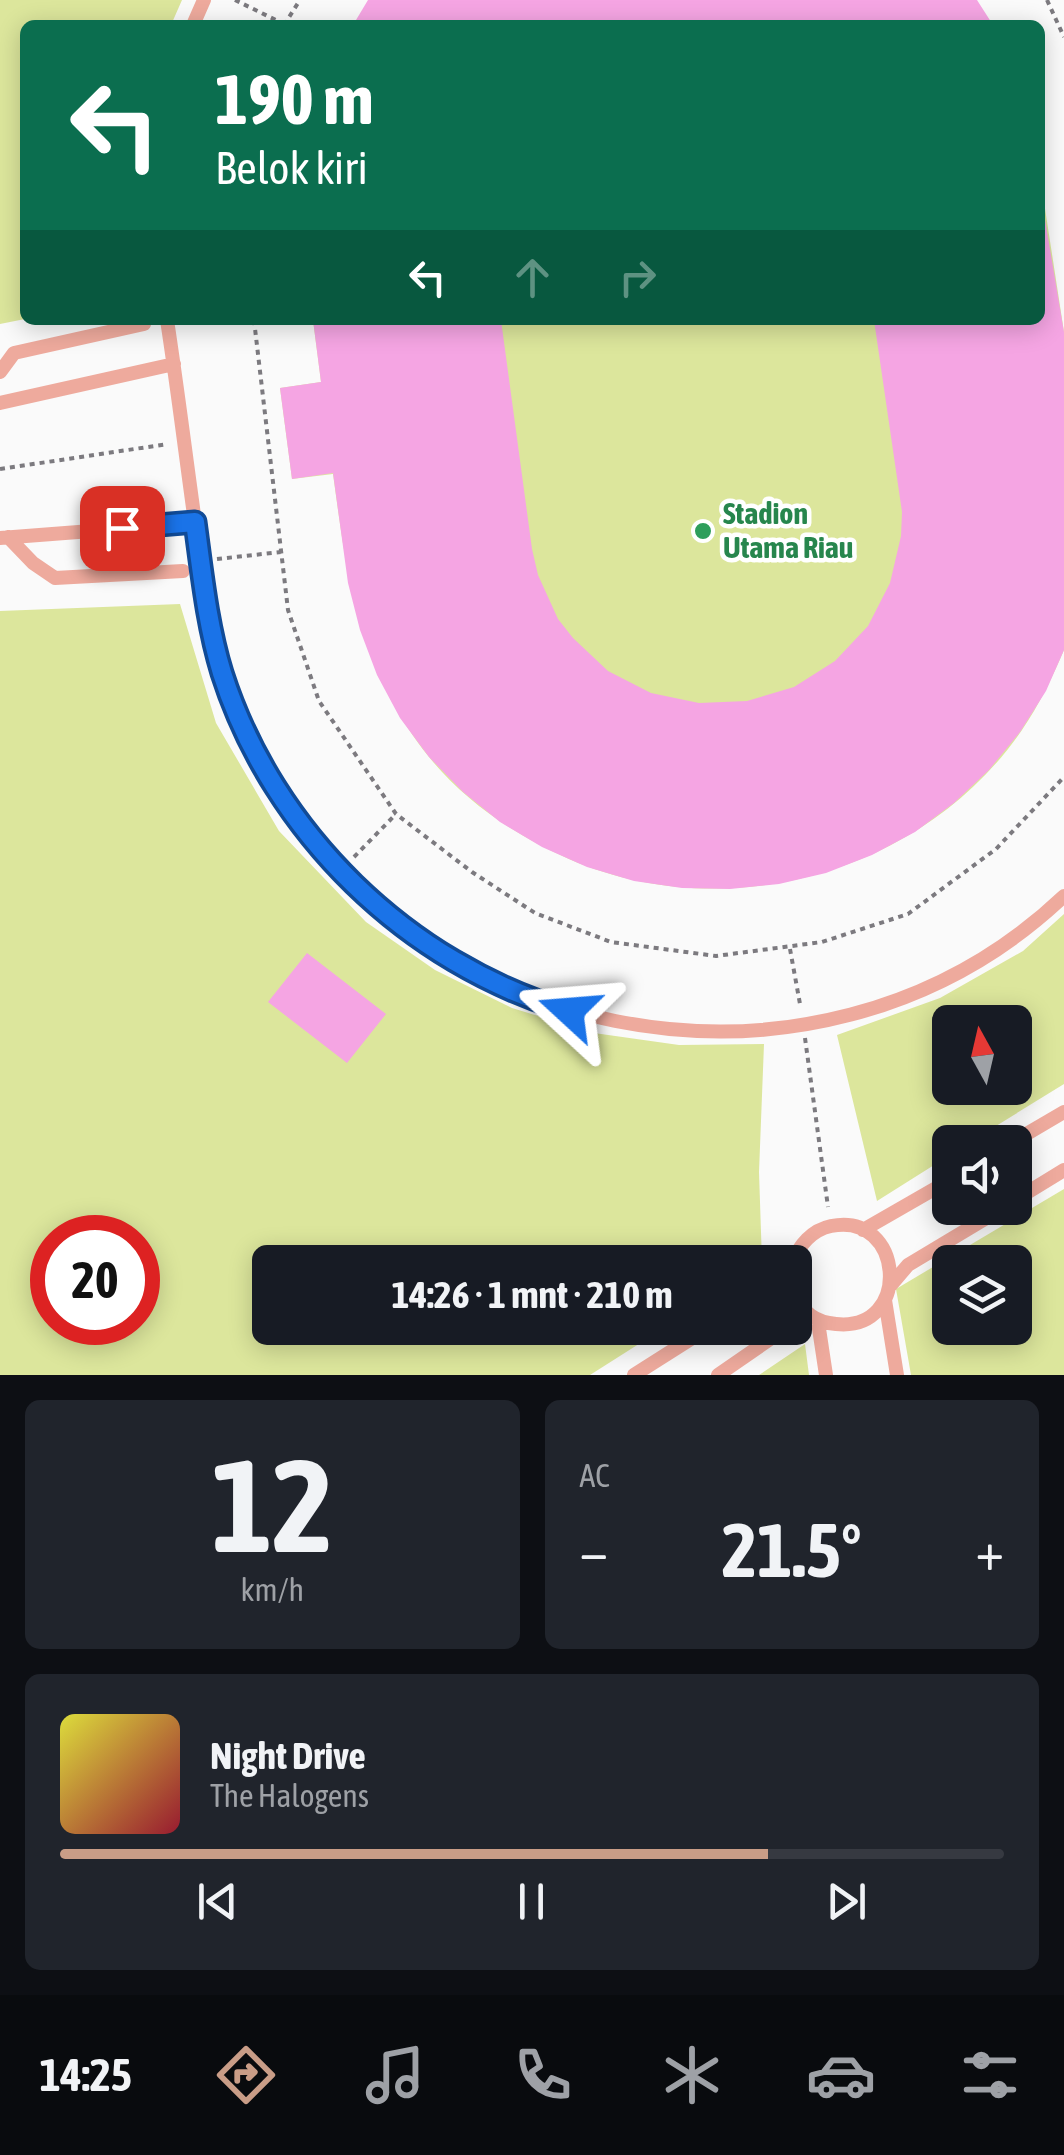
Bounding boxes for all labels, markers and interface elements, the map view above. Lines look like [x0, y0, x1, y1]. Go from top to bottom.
text: 190 m [215, 59, 374, 139]
icon: left [50, 60, 180, 190]
text: Belok kiri [215, 142, 368, 194]
icon: left [400, 250, 455, 305]
icon: ahead [505, 250, 560, 305]
icon: right [610, 250, 665, 305]
pin [80, 486, 165, 571]
place label: Stadion Utama Riau [723, 496, 853, 564]
icon: arrive [95, 501, 150, 556]
marker: Stadion Utama Riau [692, 520, 714, 542]
position arrow [517, 959, 621, 1063]
north arrow [932, 1005, 1032, 1105]
map controls [932, 1005, 1032, 1345]
button: sound [932, 1125, 1032, 1225]
speed limit sign: 20 [30, 1215, 160, 1345]
button: layers [932, 1245, 1032, 1345]
text: 14:26 · 1 mnt · 210 m [391, 1273, 673, 1316]
text: 12 [211, 1431, 333, 1580]
text: AC [580, 1457, 610, 1494]
text: 21.5° [722, 1507, 862, 1593]
text: − [580, 1519, 608, 1582]
text: + [975, 1519, 1004, 1582]
text: km/h [241, 1571, 304, 1608]
text: Night Drive [210, 1734, 366, 1777]
text: The Halogens [210, 1777, 369, 1814]
icon: previous [190, 1874, 245, 1929]
icon: pause [504, 1874, 559, 1929]
icon: next [819, 1874, 874, 1929]
icon: directions [211, 2040, 281, 2110]
icon: music [360, 2040, 430, 2110]
icon: phone [508, 2040, 578, 2110]
icon: climate [657, 2040, 727, 2110]
icon: car [806, 2040, 876, 2110]
icon: filters [955, 2040, 1025, 2110]
text: 14:25 [39, 2049, 132, 2101]

